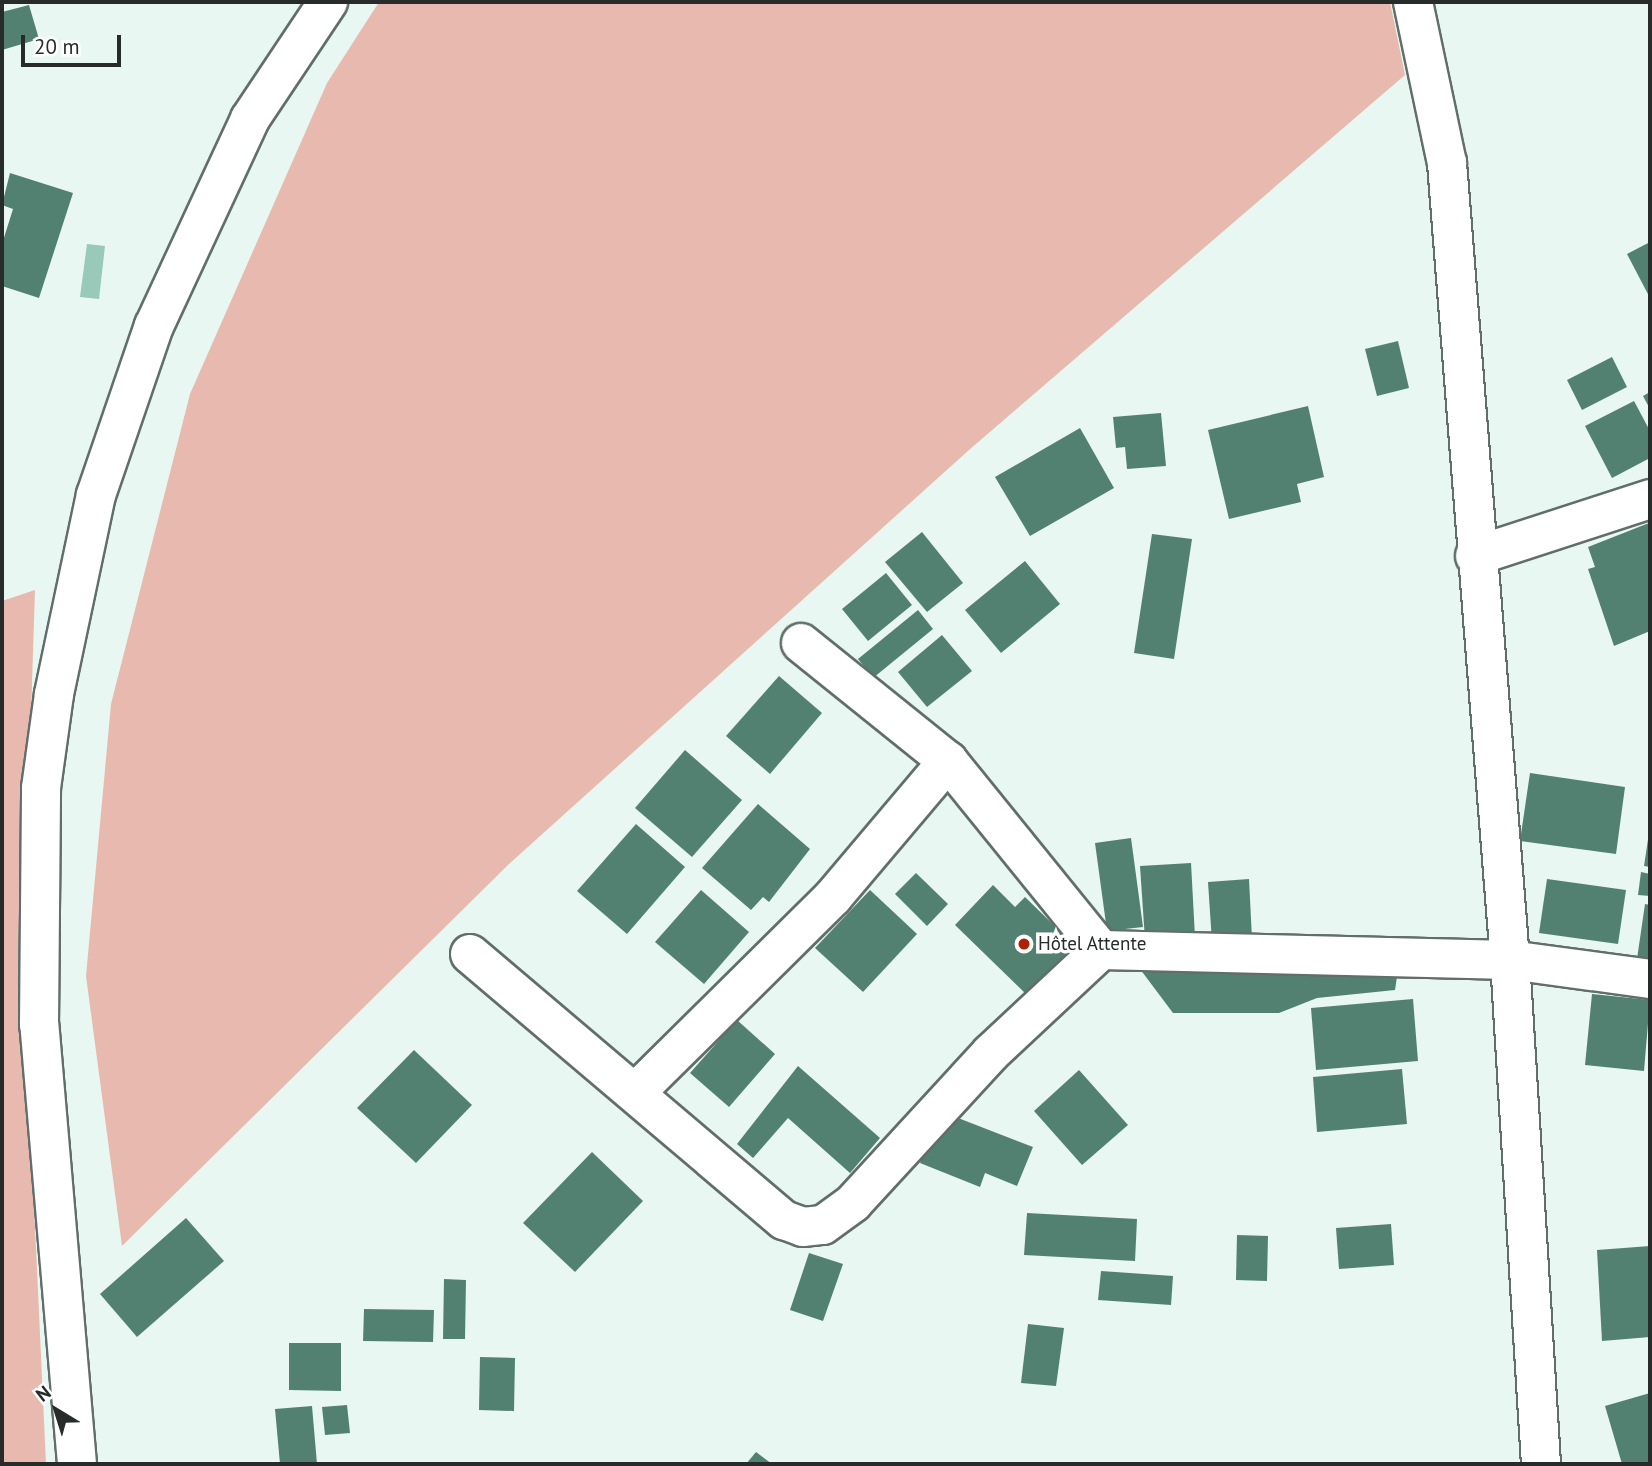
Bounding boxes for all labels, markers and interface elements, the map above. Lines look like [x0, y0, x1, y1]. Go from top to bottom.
scale bar [24, 21, 124, 65]
text: 20 m [34, 33, 80, 60]
place label: Hôtel Attente [1038, 933, 1147, 955]
marker: Hôtel Attente [1016, 936, 1032, 952]
north arrow [21, 1375, 91, 1445]
text: N [31, 1380, 55, 1407]

